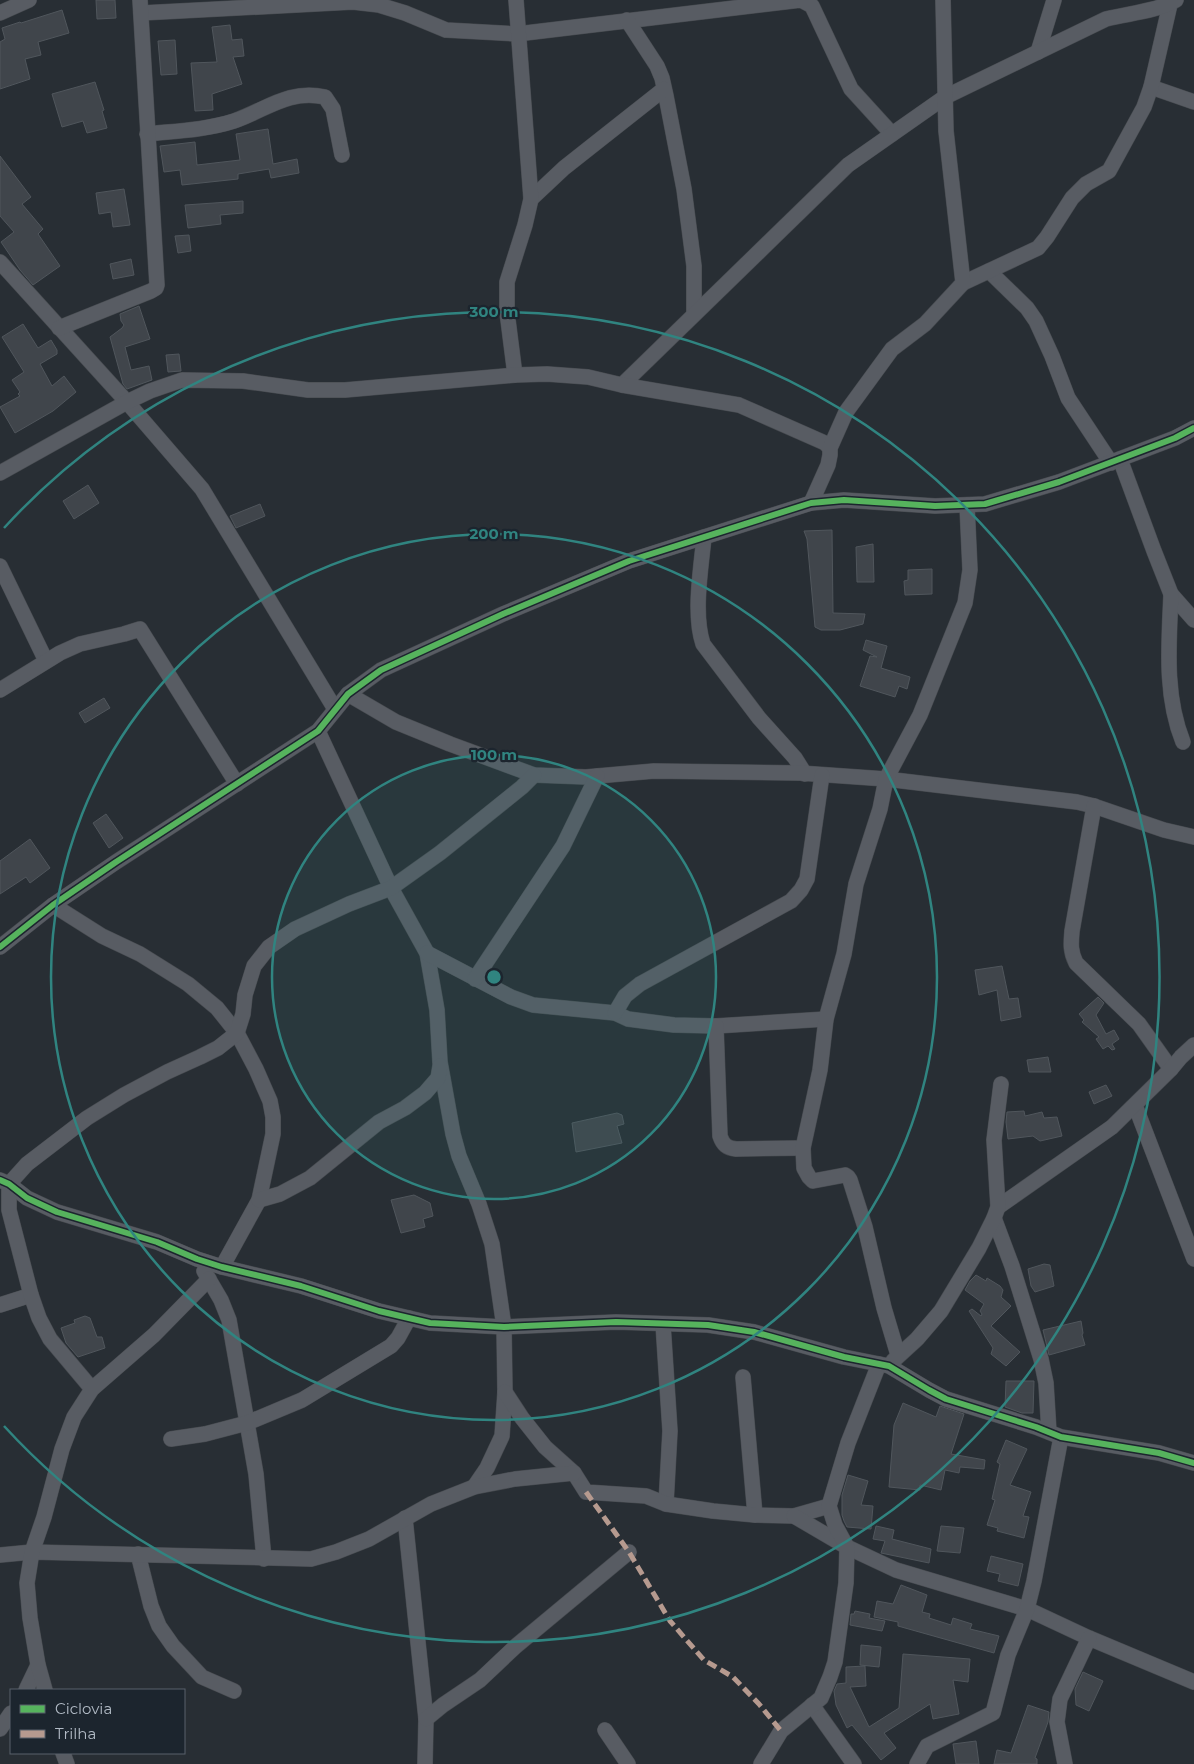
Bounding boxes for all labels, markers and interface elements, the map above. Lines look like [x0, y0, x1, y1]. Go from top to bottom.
text: 300 m [468, 302, 519, 321]
text: 200 m [469, 524, 519, 543]
text: 100 m [471, 745, 517, 764]
centre of rings [485, 968, 503, 986]
legend [10, 1689, 185, 1754]
text: Ciclovia [55, 1699, 112, 1718]
text: Trilha [55, 1724, 96, 1743]

